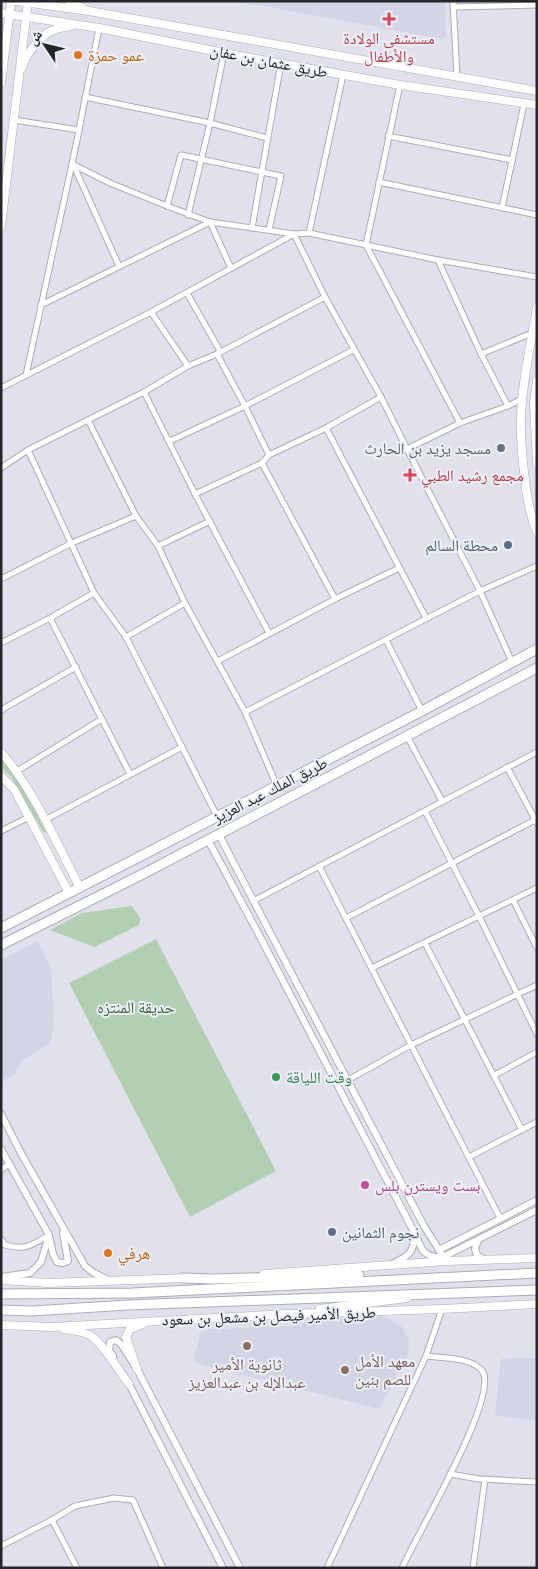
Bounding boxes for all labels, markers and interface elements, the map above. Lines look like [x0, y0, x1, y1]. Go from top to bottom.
marker: مستشفى الولادة والأطفال [382, 12, 396, 26]
north arrow [20, 20, 70, 70]
text: ش [24, 27, 46, 49]
place label: مستشفى الولادة والأطفال [343, 29, 435, 67]
street label: طريق عثمان بن عفان [208, 40, 329, 83]
place label: عمو حمزة [88, 46, 144, 65]
marker: عمو حمزة [72, 49, 84, 61]
place label: مسجد يزيد بن الحارث [364, 439, 491, 459]
marker: مسجد يزيد بن الحارث [495, 442, 507, 454]
place label: مجمع رشيد الطبي [421, 466, 524, 488]
marker: مجمع رشيد الطبي [403, 468, 417, 482]
place label: محطة السالم [425, 536, 498, 556]
marker: محطة السالم [502, 539, 514, 551]
street label: طريق الملك عبد العزيز [209, 753, 331, 828]
park label: حديقة المنتزه [97, 998, 175, 1017]
place label: وقت اللياقة [286, 1068, 352, 1087]
marker: وقت اللياقة [270, 1071, 282, 1083]
place label: بست ويسترن بلس [375, 1176, 480, 1196]
marker: بست ويسترن بلس [359, 1179, 371, 1191]
place label: نجوم الثمانين [342, 1223, 419, 1243]
marker: نجوم الثمانين [326, 1226, 338, 1238]
place label: هرفي [118, 1244, 150, 1266]
marker: هرفي [102, 1247, 114, 1259]
street label: طريق الأمير فيصل بن مشعل بن سعود [162, 1303, 376, 1330]
marker: ثانوية الأمير عبدالإله بن عبدالعزيز [241, 1340, 253, 1352]
place label: معهد الأمل للصم بنين [355, 1352, 415, 1390]
place label: ثانوية الأمير عبدالإله بن عبدالعزيز [188, 1355, 306, 1393]
marker: معهد الأمل للصم بنين [339, 1364, 351, 1376]

